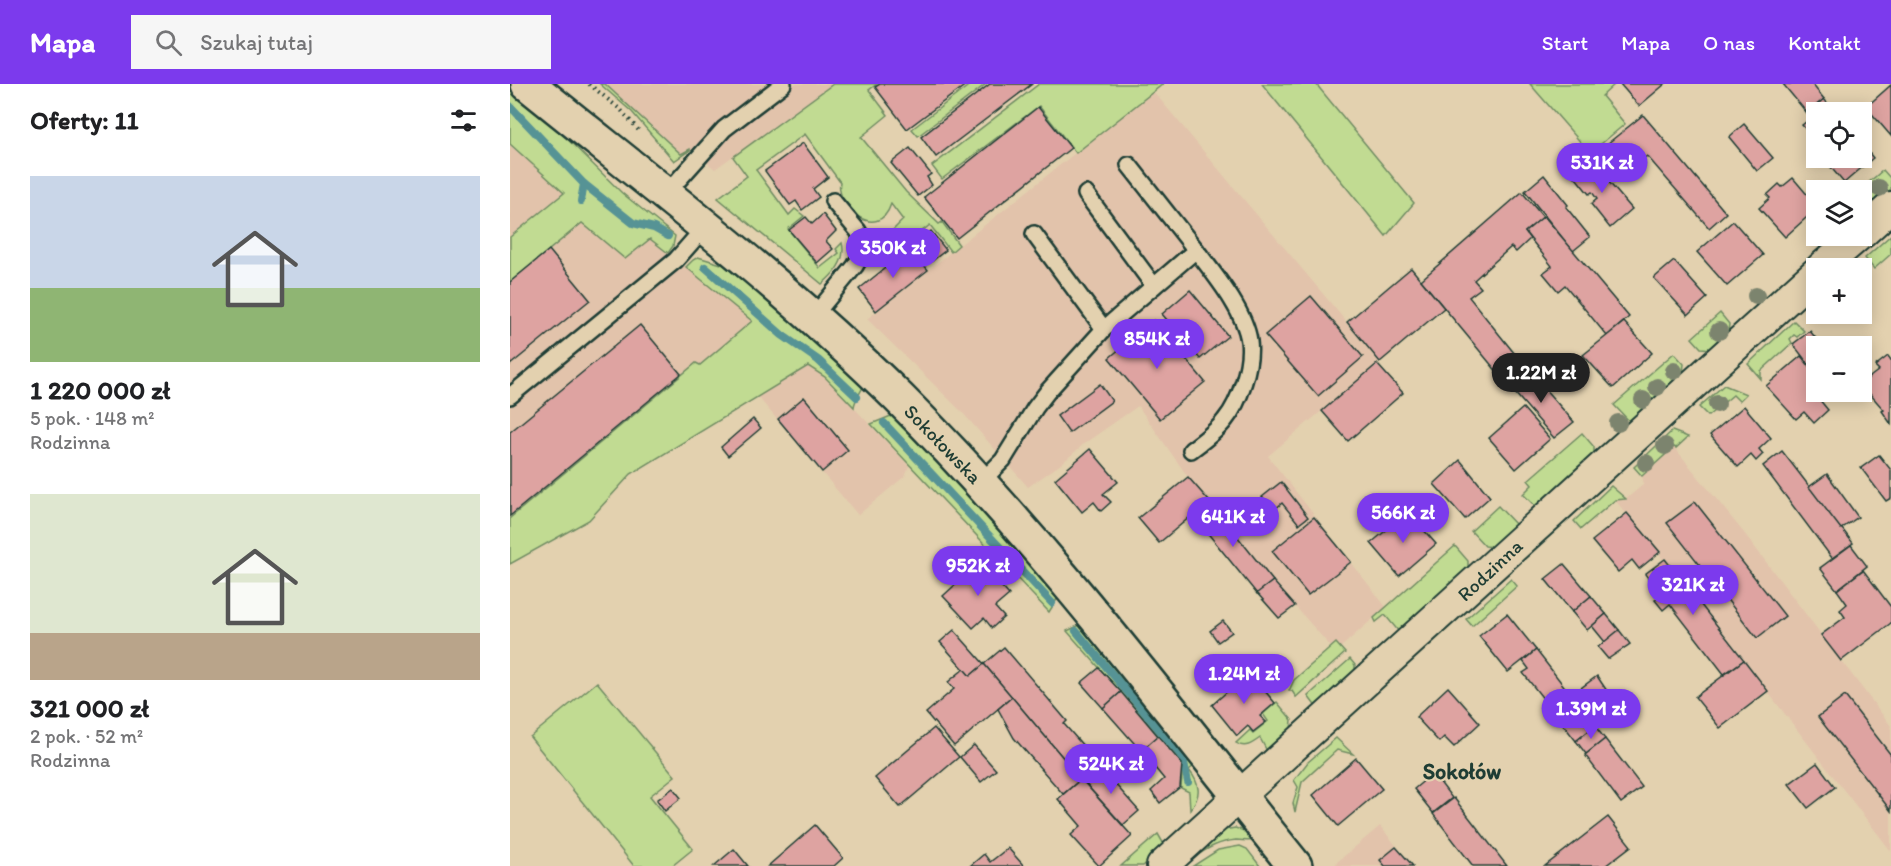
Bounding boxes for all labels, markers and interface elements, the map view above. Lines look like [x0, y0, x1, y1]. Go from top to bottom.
search box [131, 15, 551, 69]
text: Mapa [30, 25, 95, 59]
icon: search [152, 26, 185, 59]
text: Szukaj tutaj [200, 29, 313, 56]
text: Start [1542, 30, 1588, 55]
text: Mapa [1621, 30, 1670, 55]
text: O nas [1703, 30, 1755, 55]
text: Kontakt [1788, 30, 1861, 55]
map controls [1806, 102, 1872, 402]
button: locate [1806, 102, 1872, 168]
text: Oferty: 11 [30, 104, 139, 136]
icon: filters [447, 104, 480, 137]
pin: 531K zł [1547, 143, 1657, 194]
text: 531K zł [1571, 150, 1633, 174]
button: layers [1806, 180, 1872, 246]
icon: home [201, 215, 309, 323]
pin: 350K zł [838, 228, 948, 279]
text: 350K zł [860, 235, 926, 259]
button: + [1806, 258, 1872, 324]
pin: 854K zł [1102, 319, 1212, 370]
text: 854K zł [1124, 326, 1190, 350]
button: − [1806, 336, 1872, 402]
pin: 1.22M zł [1479, 353, 1603, 404]
text: 1.22M zł [1506, 360, 1576, 384]
text: 1 220 000 zł [30, 374, 171, 406]
street label: Sokołowska [899, 399, 987, 489]
text: 5 pok. · 148 m² [30, 406, 155, 430]
text: Rodzinna [30, 430, 110, 454]
pin: 566K zł [1348, 493, 1458, 544]
pin: 641K zł [1178, 497, 1288, 548]
text: 566K zł [1371, 500, 1435, 524]
text: 641K zł [1201, 504, 1265, 528]
icon: home [201, 533, 309, 641]
street label: Rodzinna [1452, 533, 1528, 606]
pin: 952K zł [923, 546, 1033, 597]
text: 952K zł [946, 553, 1010, 577]
pin: 321K zł [1638, 565, 1748, 616]
text: 321K zł [1662, 572, 1724, 596]
pin: 1.24M zł [1182, 654, 1306, 705]
text: 1.24M zł [1208, 661, 1280, 685]
pin: 1.39M zł [1529, 689, 1653, 740]
text: 321 000 zł [30, 692, 149, 724]
text: 1.39M zł [1556, 696, 1626, 720]
text: 2 pok. · 52 m² [30, 724, 143, 748]
pin: 524K zł [1056, 744, 1166, 795]
text: Rodzinna [30, 748, 110, 772]
text: 524K zł [1078, 751, 1144, 775]
district label: Sokołów [1423, 758, 1501, 785]

